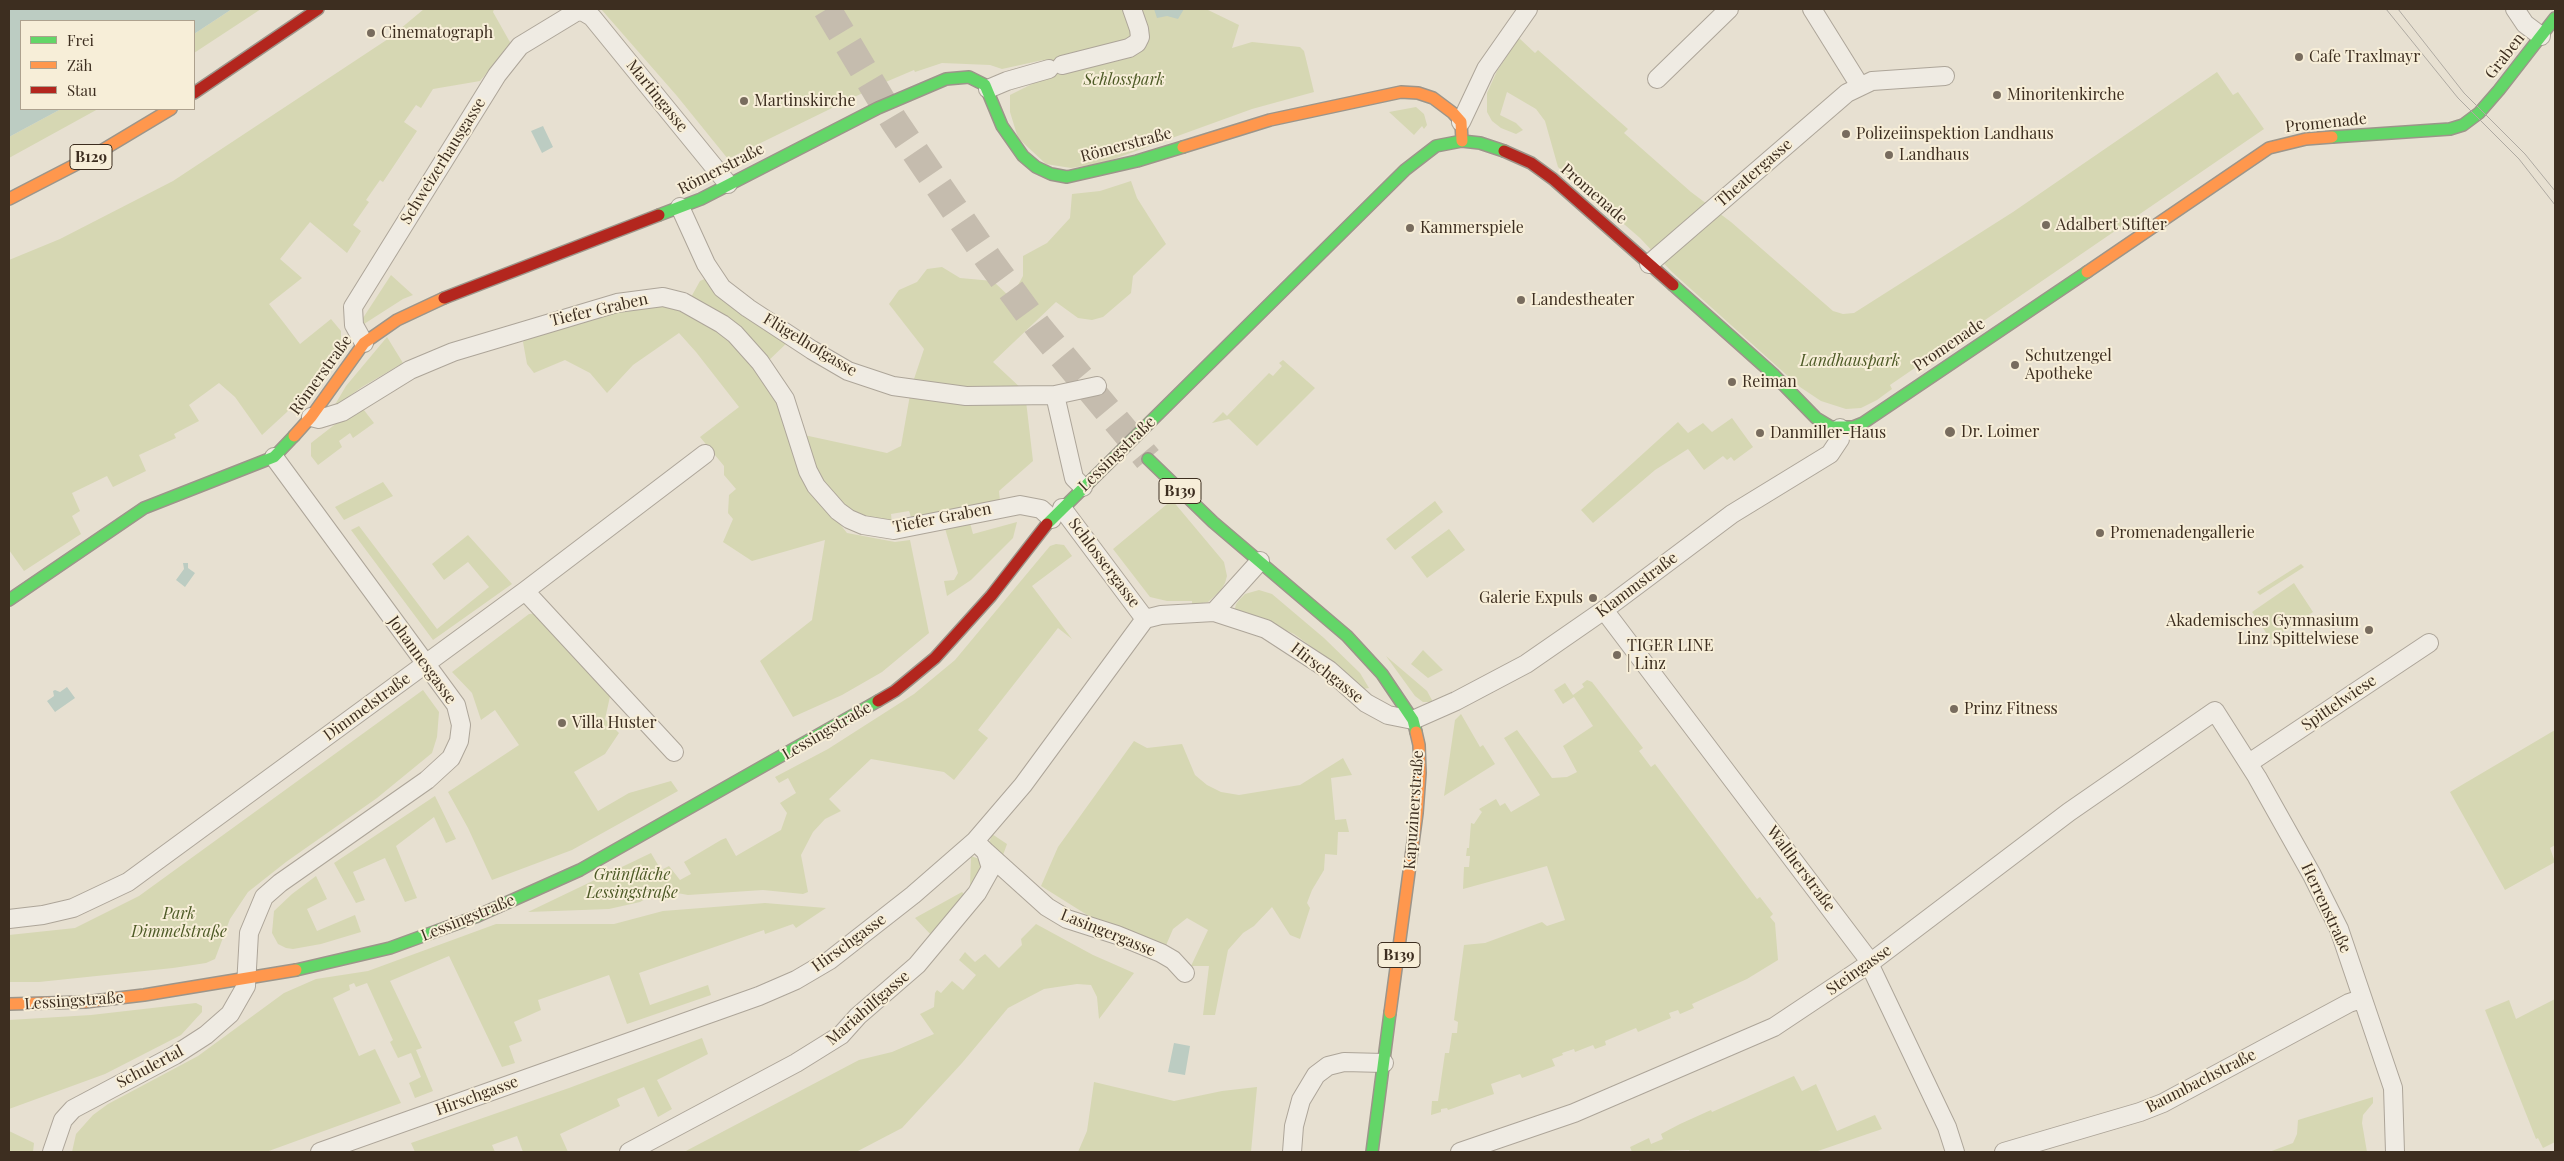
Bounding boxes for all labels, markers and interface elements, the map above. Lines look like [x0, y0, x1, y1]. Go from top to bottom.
legend [20, 20, 195, 110]
place label: Cinematograph [381, 23, 493, 43]
marker: Cinematograph [365, 27, 377, 39]
street label: Graben [2481, 29, 2529, 83]
text: Frei [67, 30, 94, 50]
place label: Cafe Traxlmayr [2309, 47, 2420, 67]
marker: Cafe Traxlmayr [2293, 51, 2305, 63]
text: Zäh [67, 55, 92, 75]
street label: Martingasse [622, 56, 692, 136]
park label: Schlosspark [1083, 70, 1165, 90]
text: Stau [67, 80, 97, 100]
place label: Minoritenkirche [2007, 85, 2125, 105]
marker: Minoritenkirche [1991, 89, 2003, 101]
place label: Martinskirche [754, 91, 856, 111]
street label: Schweizerhausgasse [396, 94, 490, 228]
marker: Martinskirche [738, 95, 750, 107]
street label: Promenade [2284, 109, 2368, 137]
street label: Römerstraße [1078, 124, 1174, 166]
place label: Polizeiinspektion Landhaus [1856, 124, 2054, 144]
marker: Polizeiinspektion Landhaus [1840, 128, 1852, 140]
street label: Theatergasse [1712, 135, 1796, 211]
street label: Römerstraße [675, 139, 767, 199]
road number: B129 [70, 144, 112, 170]
place label: Landhaus [1899, 145, 1969, 165]
marker: Landhaus [1883, 149, 1895, 161]
street label: Promenade [1557, 160, 1631, 228]
place label: Adalbert Stifter [2056, 215, 2167, 235]
place label: Kammerspiele [1420, 218, 1524, 238]
marker: Adalbert Stifter [2040, 219, 2052, 231]
marker: Kammerspiele [1404, 222, 1416, 234]
street label: Tiefer Graben [548, 289, 650, 331]
place label: Landestheater [1531, 290, 1634, 310]
marker: Landestheater [1515, 294, 1527, 306]
street label: Flügelhofgasse [760, 309, 860, 381]
street label: Promenade [1910, 314, 1988, 376]
street label: Römerstraße [286, 331, 356, 419]
place label: Schutzengel Apotheke [2025, 346, 2112, 384]
park label: Landhauspark [1800, 351, 1900, 371]
marker: Schutzengel Apotheke [2009, 359, 2021, 371]
place label: Reiman [1742, 372, 1797, 392]
marker: Reiman [1726, 376, 1738, 388]
street label: Lessingstraße [1075, 413, 1159, 495]
place label: Dr. Loimer [1961, 422, 2039, 442]
place label: Danmiller-Haus [1770, 423, 1886, 443]
marker: Dr. Loimer [1943, 425, 1957, 439]
marker: Danmiller-Haus [1754, 427, 1766, 439]
road number: B139 [1159, 478, 1201, 504]
street label: Tiefer Graben [891, 499, 993, 537]
street label: Schlossergasse [1064, 514, 1144, 612]
place label: Promenadengallerie [2110, 523, 2255, 543]
marker: Promenadengallerie [2094, 527, 2106, 539]
street label: Klammstraße [1593, 548, 1681, 622]
place label: Galerie Expuls [1479, 588, 1583, 608]
marker: Galerie Expuls [1587, 592, 1599, 604]
place label: Akademisches Gymnasium Linz Spittelwiese [2166, 611, 2359, 649]
street label: Johannesgasse [384, 612, 460, 708]
marker: Akademisches Gymnasium Linz Spittelwiese [2363, 624, 2375, 636]
place label: TIGER LINE | Linz [1627, 636, 1713, 674]
street label: Hirschgasse [1287, 639, 1367, 707]
marker: TIGER LINE | Linz [1611, 649, 1623, 661]
street label: Dimmelstraße [320, 669, 414, 745]
street label: Spittelwiese [2298, 671, 2380, 735]
street label: Lessingstraße [779, 698, 875, 764]
place label: Prinz Fitness [1964, 699, 2058, 719]
marker: Prinz Fitness [1948, 703, 1960, 715]
place label: Villa Huster [572, 713, 657, 733]
marker: Villa Huster [556, 717, 568, 729]
street label: Kapuzinerstraße [1400, 750, 1428, 870]
street label: Waltherstraße [1763, 823, 1839, 915]
street label: Herrenstraße [2297, 860, 2355, 956]
park label: Grünfläche Lessingstraße [586, 865, 678, 903]
street label: Lessingstraße [418, 890, 518, 946]
park label: Park Dimmelstraße [131, 904, 227, 942]
street label: Lasingergasse [1058, 905, 1158, 961]
street label: Hirschgasse [808, 910, 890, 976]
street label: Steingasse [1823, 941, 1895, 999]
road number: B139 [1378, 942, 1420, 968]
street label: Mariahilfgasse [822, 967, 914, 1049]
street label: Lessingstraße [24, 988, 124, 1014]
street label: Schulertal [113, 1041, 187, 1093]
street label: Baumbachstraße [2143, 1045, 2259, 1117]
street label: Hirschgasse [433, 1072, 521, 1120]

